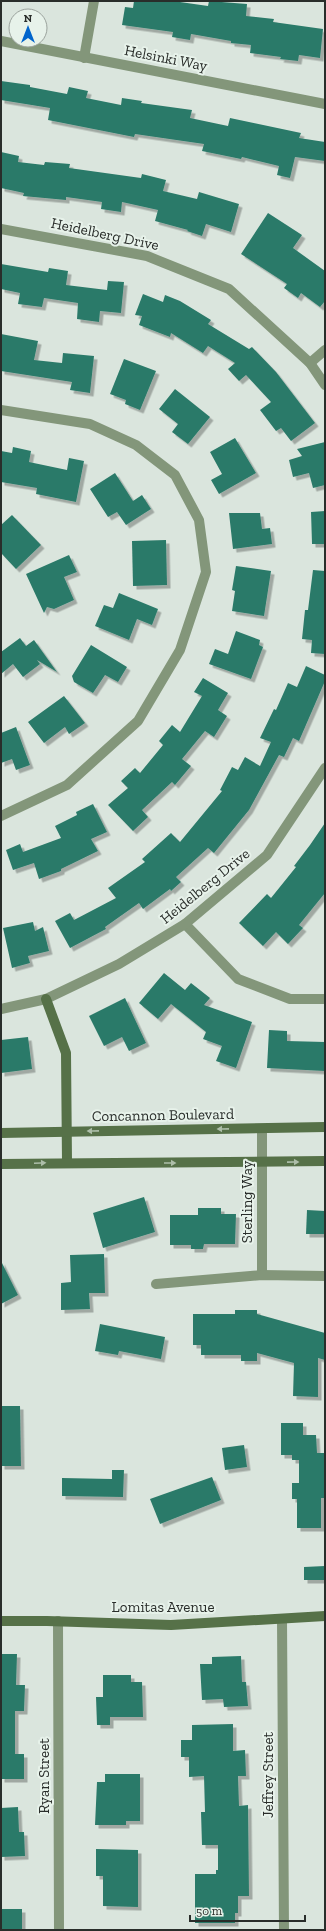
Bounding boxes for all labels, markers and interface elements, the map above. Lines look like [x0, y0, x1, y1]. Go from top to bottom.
north arrow [8, 8, 48, 48]
text: N [24, 12, 33, 25]
street label: Helsinki Way [123, 41, 209, 75]
street label: Heidelberg Drive [49, 214, 161, 254]
street label: Heidelberg Drive [157, 844, 253, 928]
street label: Concannon Boulevard [92, 1105, 235, 1125]
one-way arrow [216, 1126, 229, 1132]
one-way arrow [86, 1128, 99, 1134]
one-way arrow [287, 1159, 300, 1165]
one-way arrow [34, 1160, 47, 1166]
one-way arrow [164, 1160, 177, 1166]
street label: Sterling Way [238, 1160, 256, 1243]
street label: Lomitas Avenue [112, 1598, 214, 1616]
street label: Jeffrey Street [259, 1732, 277, 1818]
street label: Ryan Street [35, 1738, 53, 1814]
scale bar [190, 1897, 305, 1923]
text: 50 m [196, 1904, 223, 1918]

